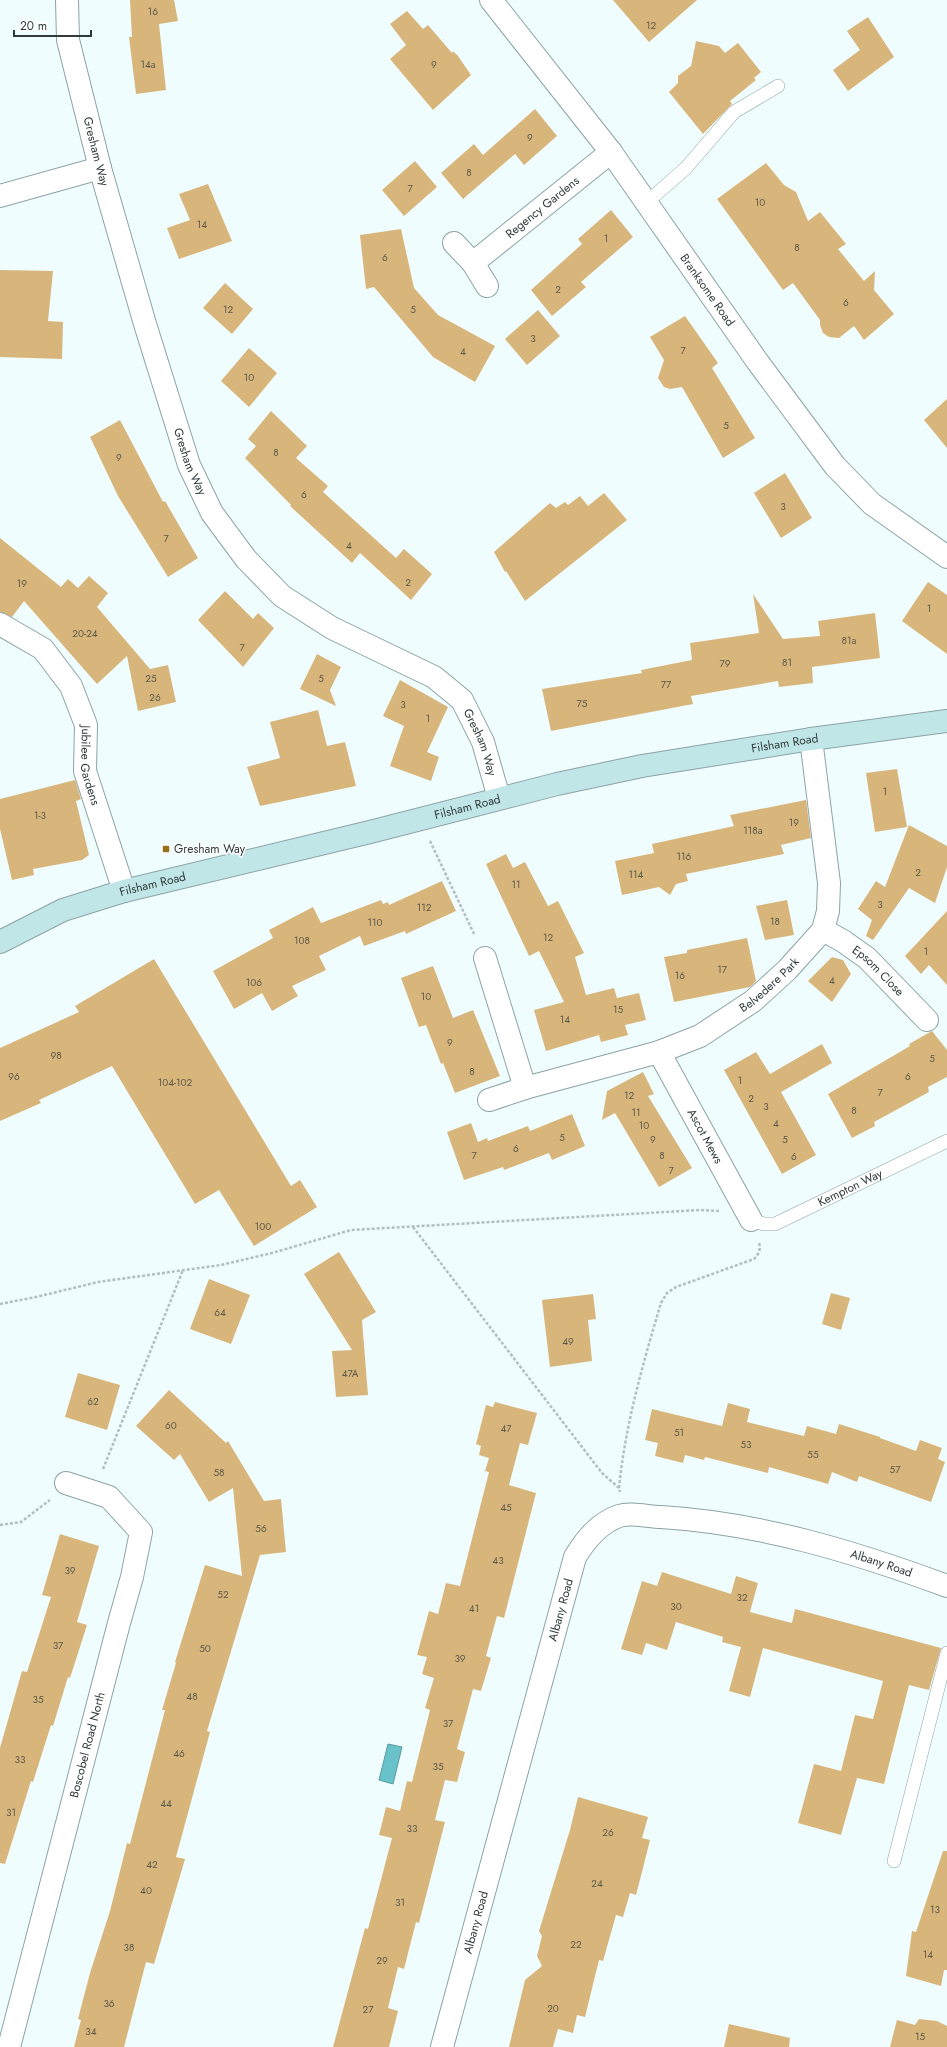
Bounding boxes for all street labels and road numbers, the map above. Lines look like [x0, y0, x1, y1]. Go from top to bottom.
street label: Gresham Way [79, 115, 114, 189]
street label: Regency Gardens [502, 172, 583, 243]
street label: Branksome Road [676, 250, 739, 330]
street label: Gresham Way [169, 426, 211, 499]
street label: Gresham Way [459, 706, 501, 779]
street label: Jubilee Gardens [76, 723, 105, 808]
street label: Filsham Road [750, 729, 819, 757]
street label: Filsham Road [432, 790, 502, 824]
street label: Filsham Road [117, 867, 188, 901]
street label: Epsom Close [848, 941, 908, 1000]
street label: Belvedere Park [736, 953, 804, 1017]
street label: Ascot Mews [683, 1105, 728, 1167]
street label: Kempton Way [815, 1164, 886, 1211]
street label: Albany Road [848, 1545, 915, 1582]
street label: Albany Road [544, 1576, 578, 1643]
street label: Boscobel Road North [65, 1690, 110, 1800]
street label: Albany Road [459, 1889, 493, 1956]

